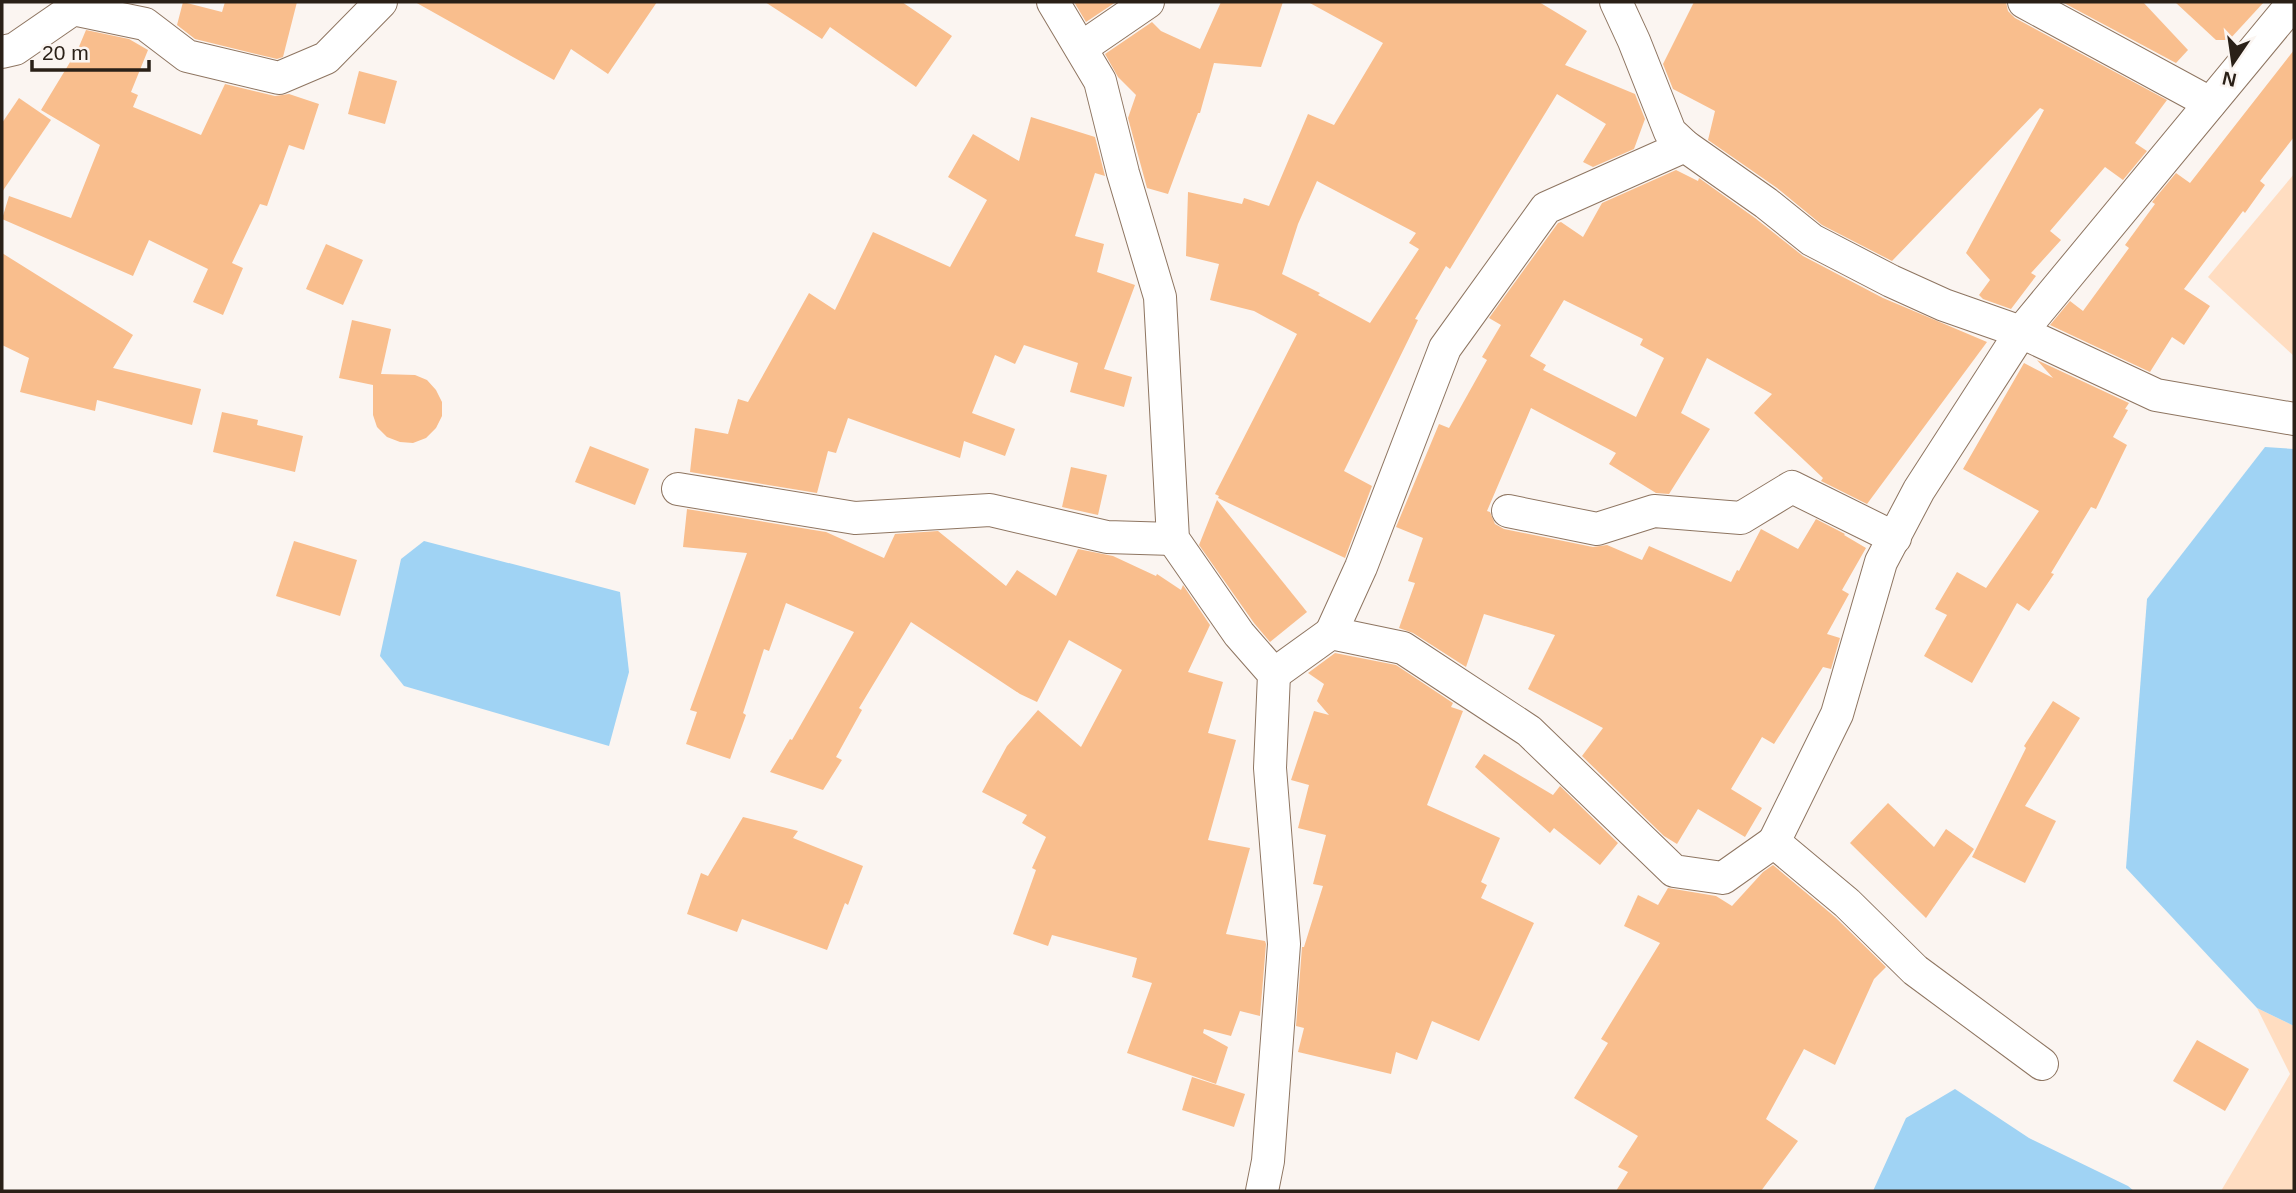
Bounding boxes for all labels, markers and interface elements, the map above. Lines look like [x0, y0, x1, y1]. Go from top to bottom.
scale bar [32, 28, 149, 72]
north arrow [2198, 28, 2268, 98]
text: 20 m [42, 41, 89, 64]
text: N [2220, 67, 2238, 91]

